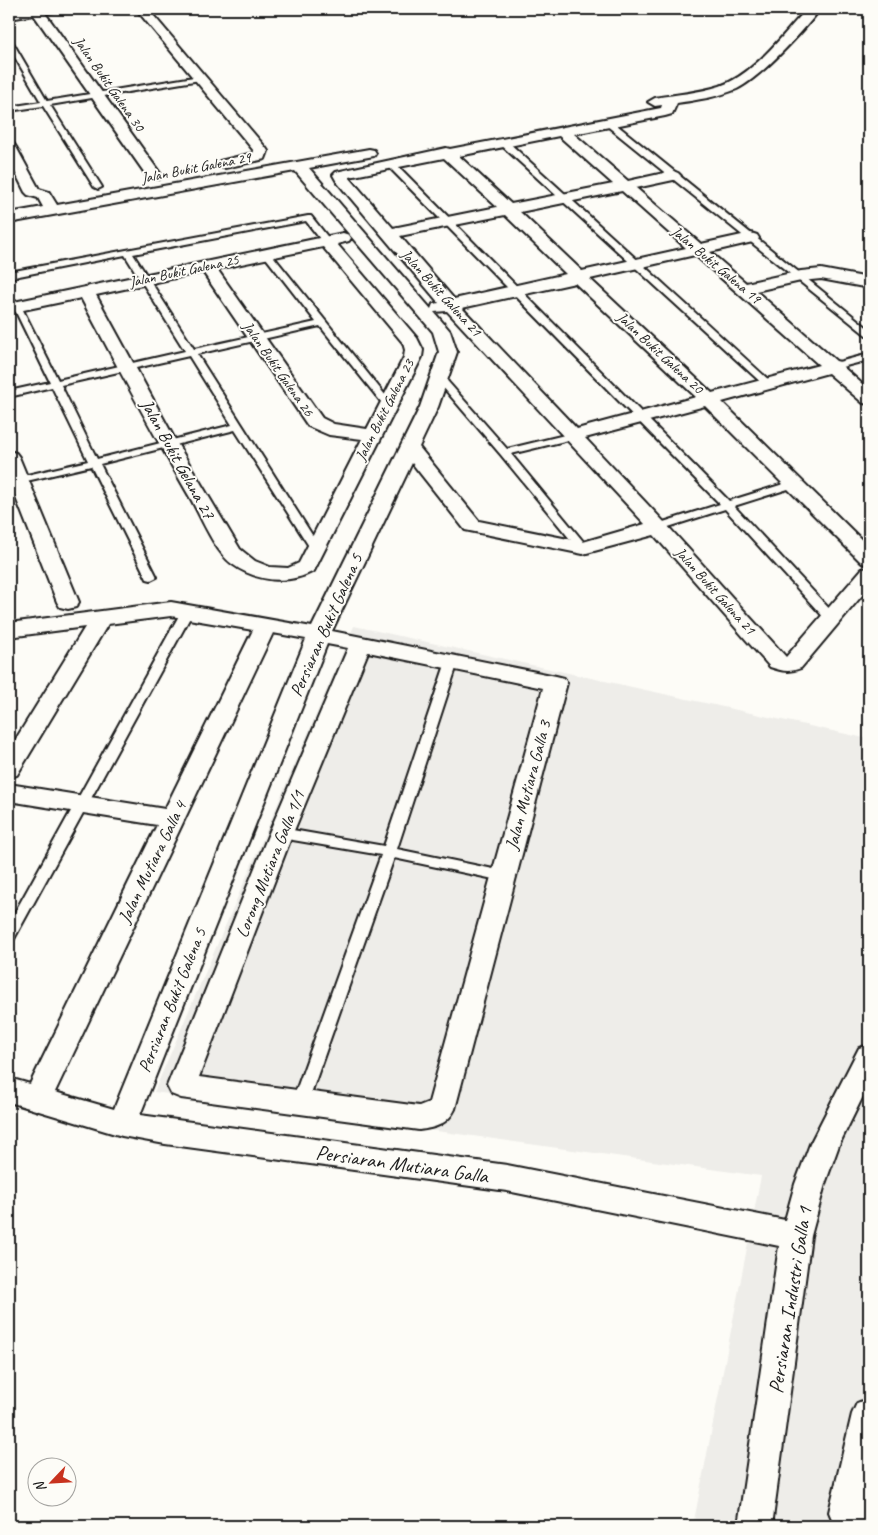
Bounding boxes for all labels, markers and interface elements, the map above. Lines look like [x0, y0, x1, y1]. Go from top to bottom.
street label: Jalan Bukit Galena 30 [69, 32, 149, 136]
street label: Jalan Bukit Galena 29 [139, 148, 254, 188]
street label: Jalan Bukit Galena 19 [666, 221, 766, 309]
street label: Jalan Bukit Galena 21 [396, 245, 486, 342]
street label: Jalan Bukit Galena 25 [127, 250, 242, 292]
street label: Jalan Bukit Galena 20 [612, 307, 708, 399]
street label: Jalan Bukit Galena 26 [238, 317, 318, 421]
street label: Jalan Bukit Galena 23 [351, 355, 419, 465]
street label: Jalan Bukit Gelana 27 [135, 394, 220, 524]
street label: Jalan Bukit Galena 21 [670, 543, 760, 640]
street label: Persiaran Bukit Galena 5 [285, 549, 368, 700]
street label: Jalan Mutiara Galla 3 [500, 716, 556, 853]
street label: Lorong Mutiara Galla 1/1 [230, 786, 310, 941]
street label: Jalan Mutiara Galla 4 [113, 796, 192, 927]
street label: Persiaran Bukit Galena 5 [133, 924, 211, 1075]
street label: Persiaran Mutiara Galla [314, 1139, 492, 1189]
street label: Persiaran Industri Galla 1 [762, 1203, 818, 1395]
north arrow [28, 1458, 78, 1508]
text: N [30, 1478, 50, 1495]

